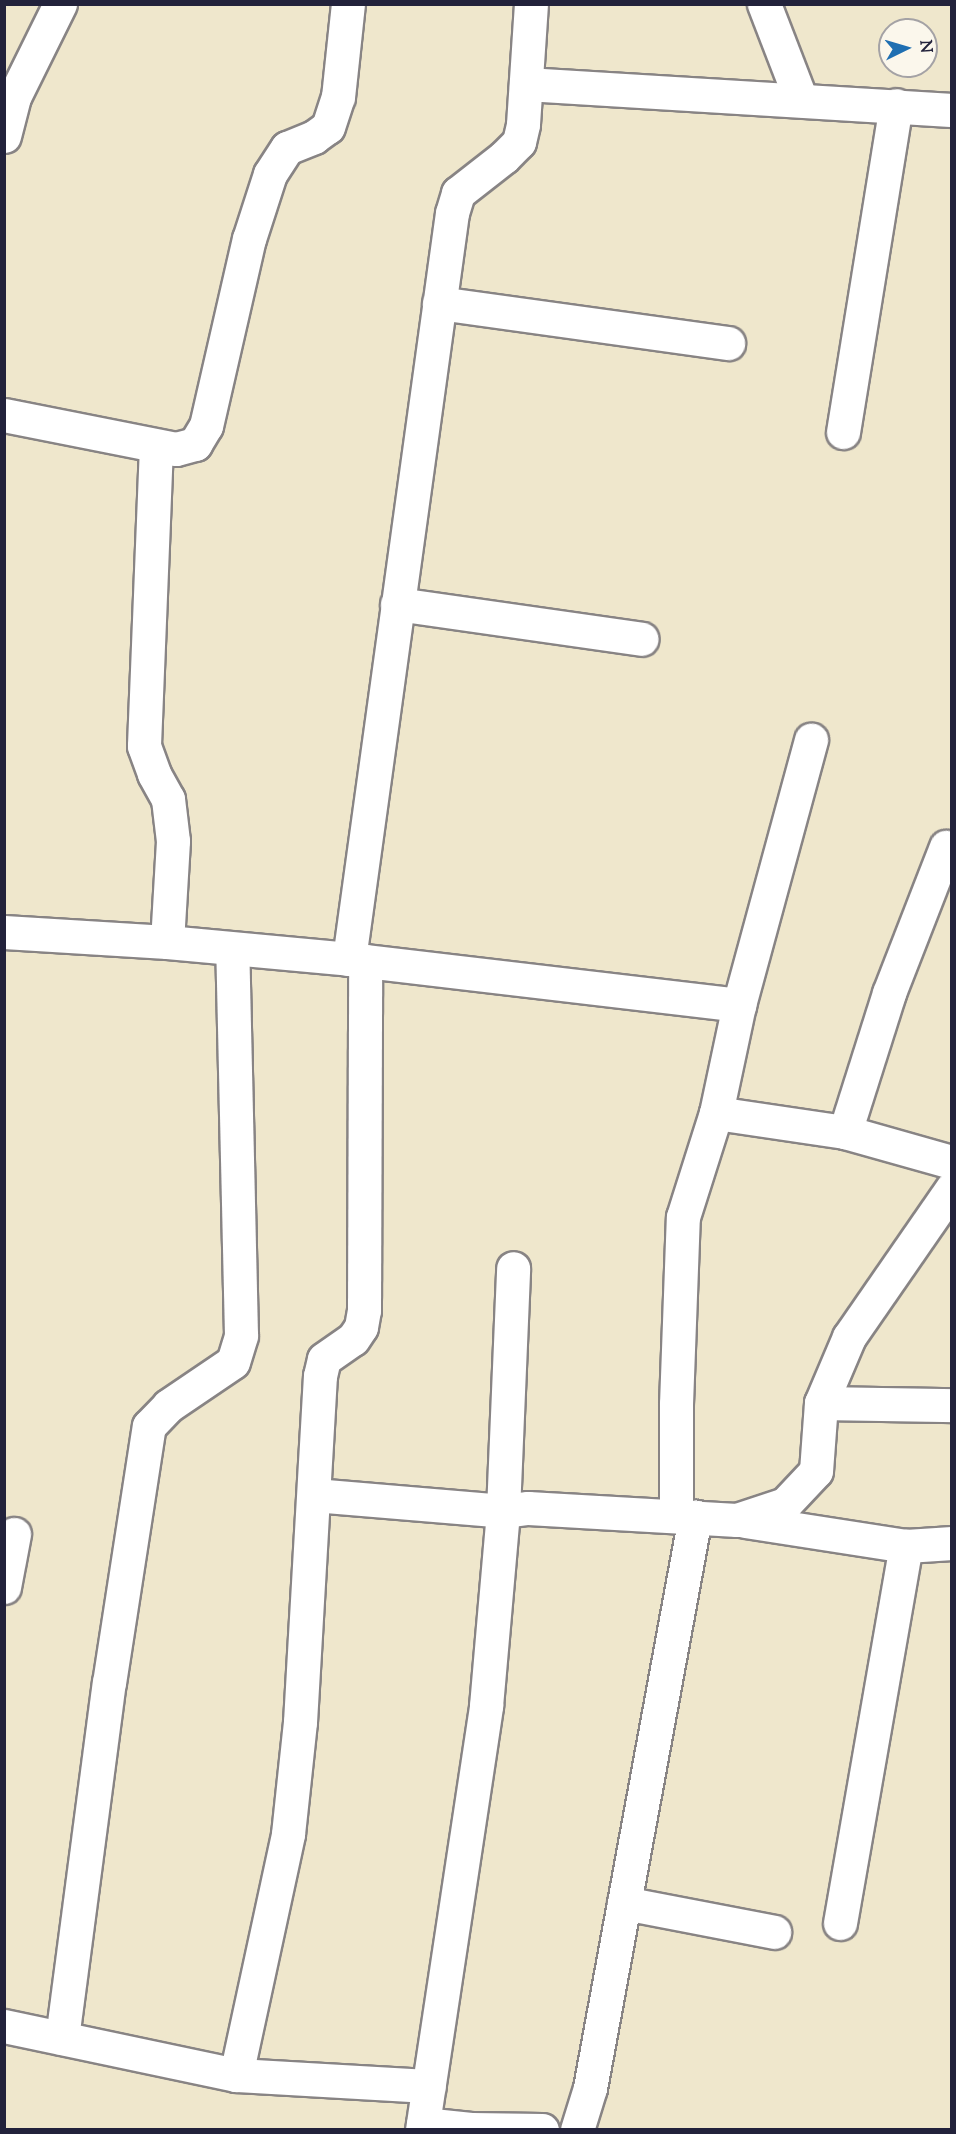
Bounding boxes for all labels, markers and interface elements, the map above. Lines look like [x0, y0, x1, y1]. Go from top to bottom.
north arrow [878, 18, 938, 78]
text: N [912, 39, 936, 54]

